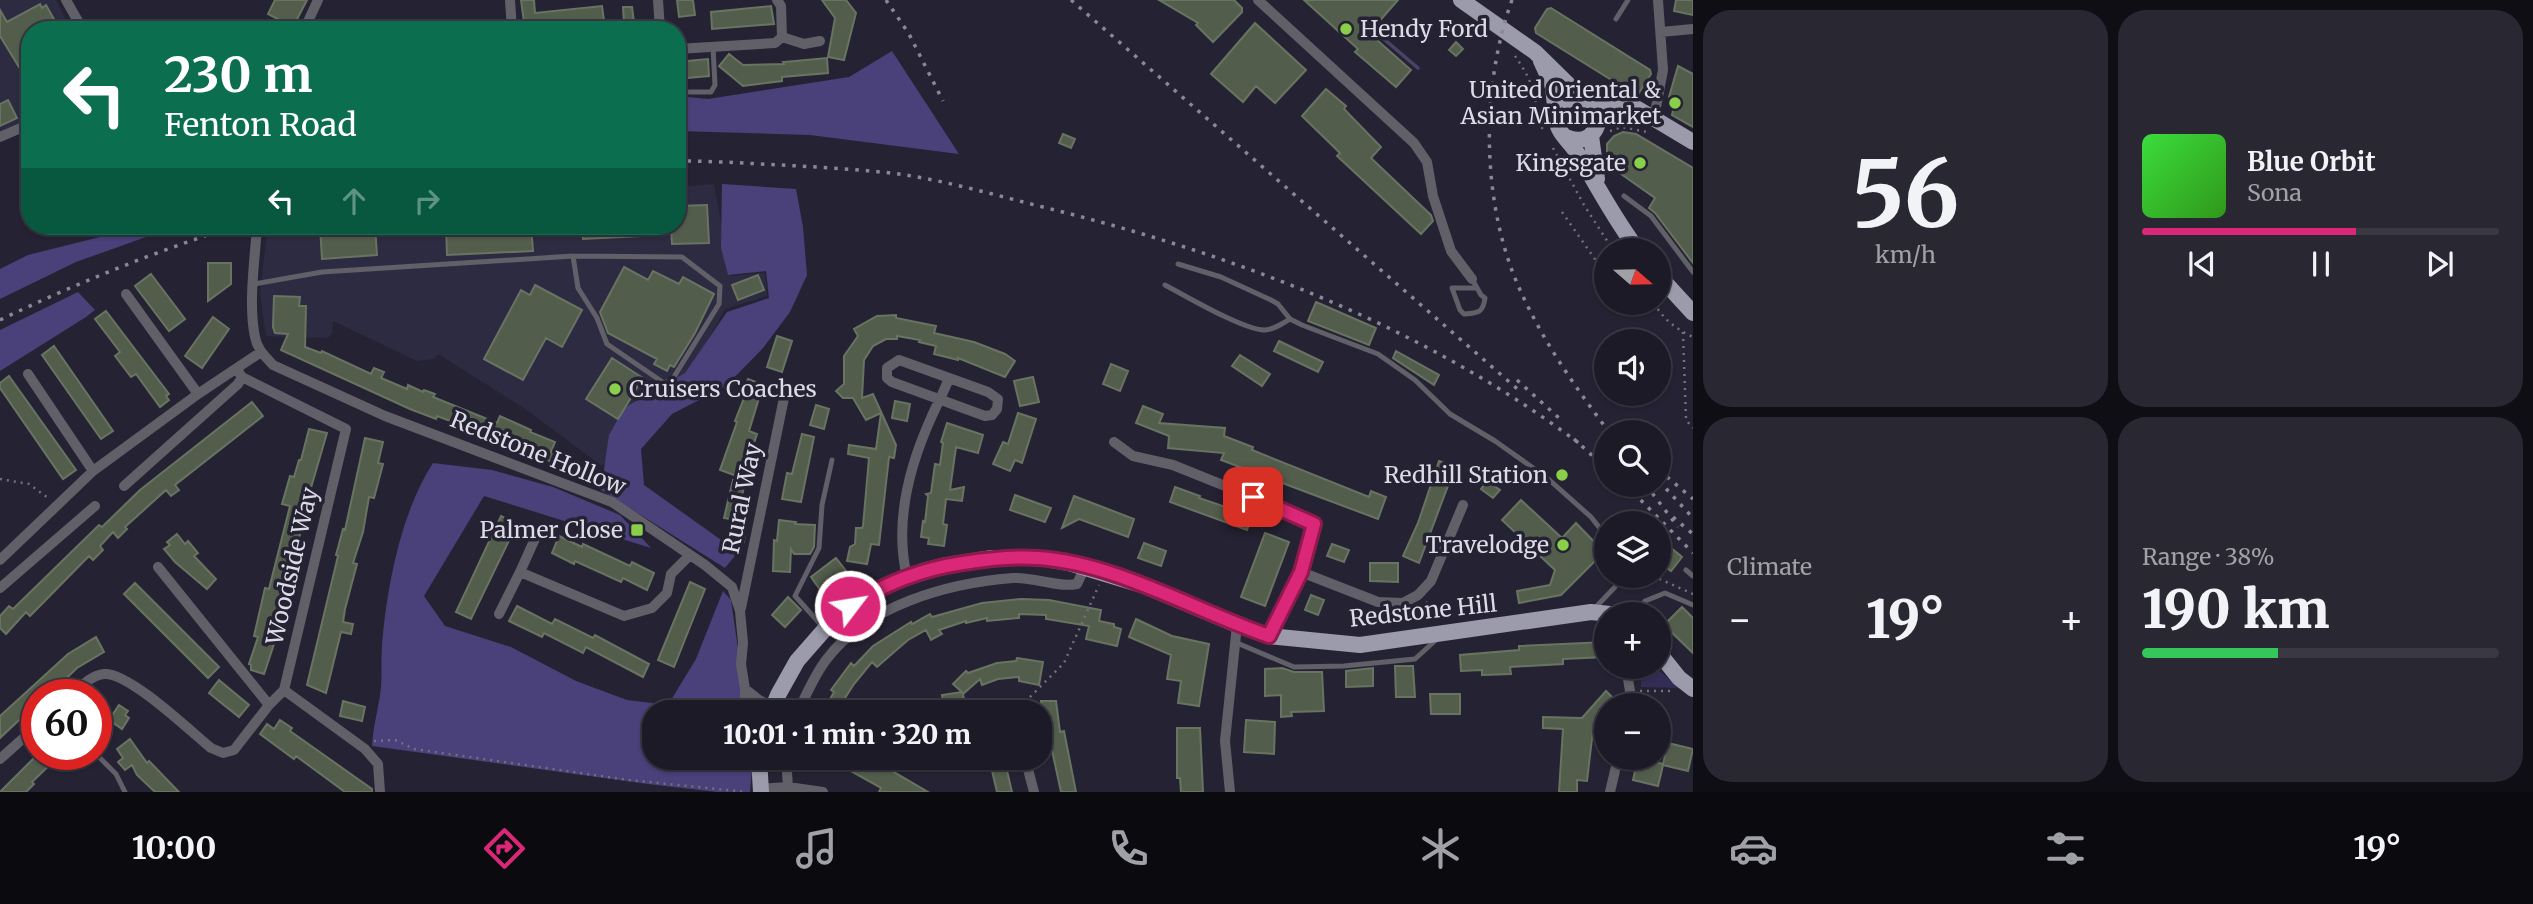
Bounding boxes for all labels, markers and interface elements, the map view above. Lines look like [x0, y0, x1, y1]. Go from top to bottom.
place label: Hendy Ford [1360, 14, 1488, 43]
marker: Hendy Ford [1338, 21, 1354, 37]
text: 230 m [164, 44, 312, 105]
icon: left [49, 49, 140, 140]
place label: United Oriental & Asian Minimarket [1459, 75, 1662, 130]
marker: United Oriental & Asian Minimarket [1667, 95, 1683, 111]
text: Fenton Road [164, 105, 357, 145]
text: 56 [1851, 137, 1960, 252]
text: Blue Orbit [2247, 145, 2376, 178]
place label: Kingsgate [1516, 148, 1626, 177]
marker: Kingsgate [1632, 155, 1648, 171]
text: Sona [2247, 178, 2302, 207]
icon: left [262, 182, 300, 220]
icon: ahead [335, 182, 373, 220]
icon: right [408, 182, 446, 220]
north arrow [1594, 238, 1671, 315]
map controls [1594, 238, 1671, 770]
text: km/h [1875, 240, 1936, 269]
icon: previous [2183, 245, 2221, 283]
icon: pause [2302, 245, 2340, 283]
icon: next [2421, 245, 2459, 283]
button: sound [1594, 329, 1671, 406]
place label: Cruisers Coaches [629, 374, 817, 403]
marker: Cruisers Coaches [607, 381, 623, 397]
street label: Redstone Hollow [446, 404, 631, 501]
button: search [1594, 420, 1671, 497]
street label: Rural Way [716, 439, 768, 556]
place label: Redhill Station [1384, 460, 1548, 489]
pin [1223, 467, 1283, 527]
marker: Redhill Station [1554, 467, 1570, 483]
icon: arrive [1234, 478, 1272, 516]
street label: Woodside Way [259, 484, 324, 649]
button: layers [1594, 511, 1671, 588]
place label: Palmer Close [479, 515, 623, 544]
marker: Palmer Close [629, 522, 645, 538]
place label: Travelodge [1426, 530, 1549, 559]
marker: Travelodge [1555, 537, 1571, 553]
text: Range · 38% [2142, 542, 2275, 571]
text: Climate [1727, 552, 1812, 581]
position arrow [813, 569, 887, 643]
text: 190 km [2142, 577, 2330, 642]
text: 19° [1866, 587, 1945, 652]
street label: Redstone Hill [1348, 588, 1498, 633]
text: − [1727, 596, 1752, 643]
text: + [2059, 596, 2084, 643]
button: + [1594, 602, 1671, 679]
speed limit sign: 60 [21, 679, 112, 770]
button: − [1594, 693, 1671, 770]
text: 10:01 · 1 min · 320 m [723, 718, 971, 751]
icon: directions [480, 824, 529, 873]
icon: music [792, 824, 841, 873]
icon: phone [1104, 824, 1153, 873]
icon: climate [1416, 824, 1465, 873]
icon: car [1729, 824, 1778, 873]
icon: filters [2041, 824, 2090, 873]
text: 10:00 [132, 828, 216, 868]
text: 19° [2353, 828, 2401, 868]

